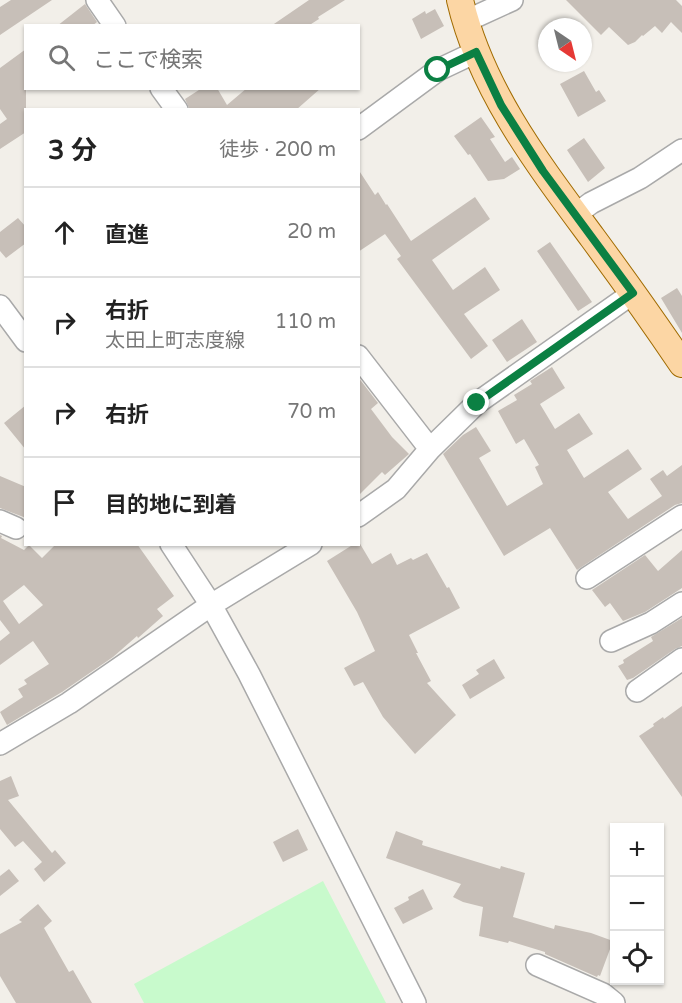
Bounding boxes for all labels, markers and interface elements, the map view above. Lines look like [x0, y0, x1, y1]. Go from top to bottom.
north arrow [538, 18, 592, 72]
search box [24, 24, 360, 90]
icon: search [45, 41, 78, 74]
text: ここで検索 [93, 47, 203, 73]
route start [424, 56, 450, 82]
text: 3 分 [48, 135, 97, 166]
text: 徒歩 · 200 m [219, 138, 336, 162]
icon: ahead [48, 216, 81, 249]
text: 20 m [287, 220, 336, 244]
text: 直進 [105, 222, 149, 248]
text: 右折 [105, 298, 149, 324]
icon: right [48, 306, 81, 339]
text: 110 m [275, 310, 336, 334]
text: 太田上町志度線 [105, 329, 245, 353]
route end [463, 389, 489, 415]
icon: right [48, 396, 81, 429]
text: 70 m [287, 400, 336, 424]
text: 右折 [105, 402, 149, 428]
icon: arrive [48, 486, 81, 519]
text: 目的地に到着 [105, 492, 237, 518]
map controls [610, 823, 664, 985]
button: + [610, 823, 664, 877]
button: − [610, 877, 664, 931]
button: locate [610, 931, 664, 985]

